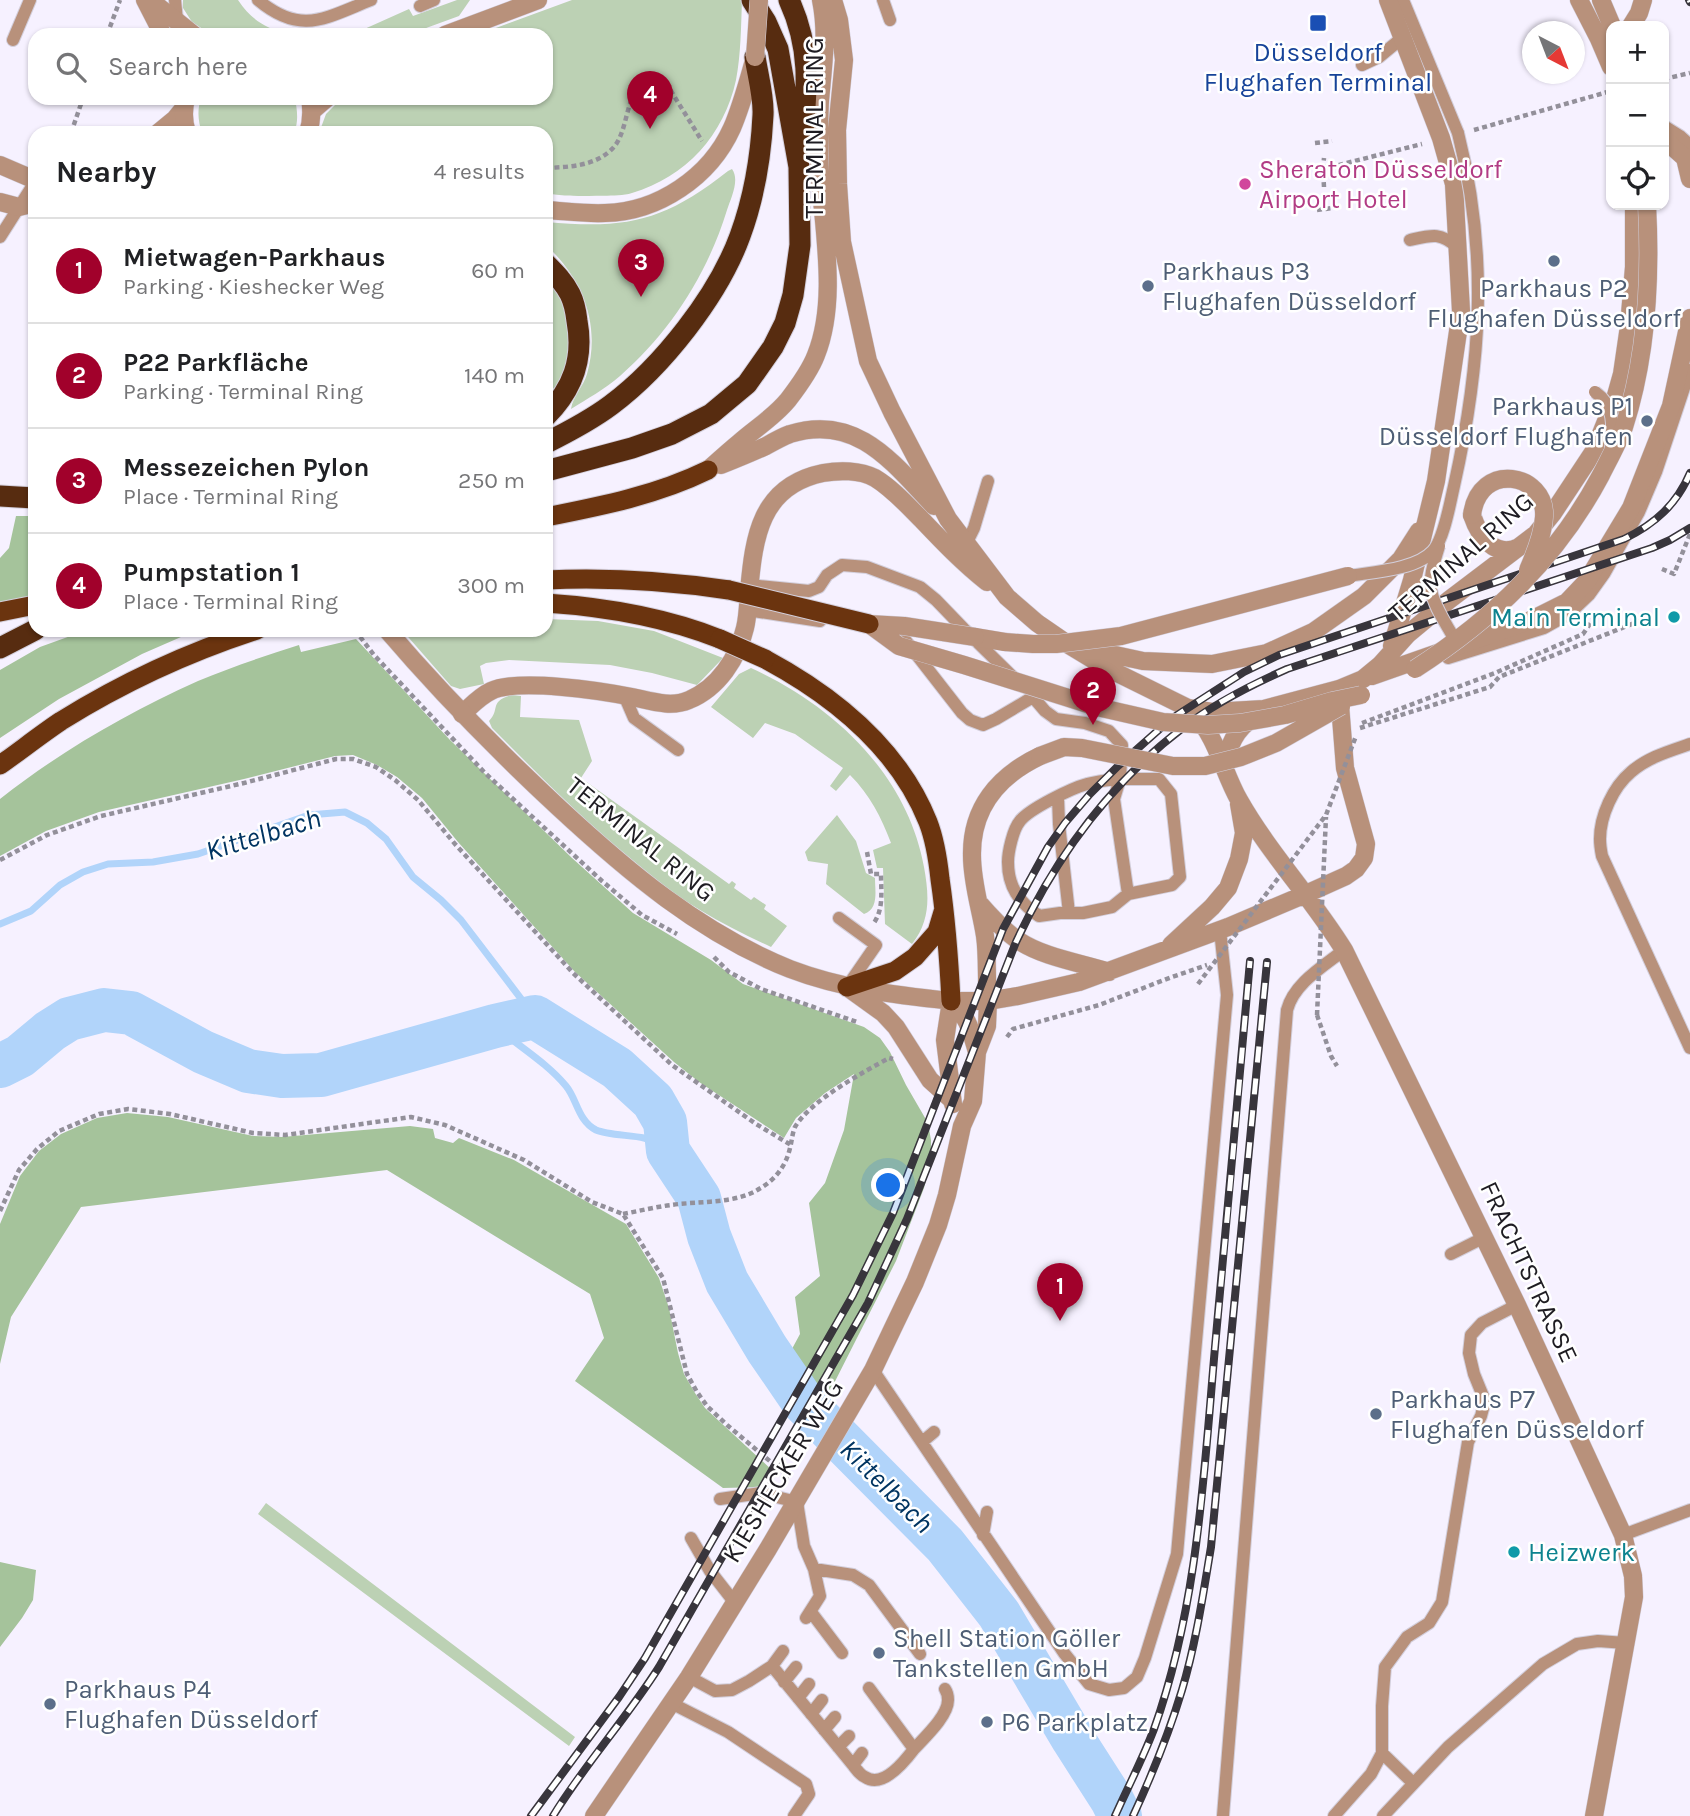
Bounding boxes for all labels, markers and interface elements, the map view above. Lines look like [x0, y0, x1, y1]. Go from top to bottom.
marker: Düsseldorf Flughafen Terminal [1308, 13, 1328, 33]
north arrow [1522, 21, 1585, 84]
map controls [1606, 21, 1669, 210]
button: + [1606, 21, 1669, 84]
search box [28, 28, 553, 105]
street label: TERMINAL RING [799, 37, 830, 219]
place label: Düsseldorf Flughafen Terminal [1204, 37, 1432, 98]
icon: search [52, 48, 90, 86]
text: Search here [108, 51, 248, 82]
pin: 4 [627, 71, 673, 129]
button: − [1606, 84, 1669, 147]
button: locate [1606, 147, 1669, 210]
text: Nearby [56, 154, 156, 190]
place label: Sheraton Düsseldorf Airport Hotel [1259, 154, 1503, 215]
text: 4 results [433, 158, 525, 185]
marker: Sheraton Düsseldorf Airport Hotel [1237, 176, 1253, 192]
pin: 3 [618, 239, 664, 297]
text: Mietwagen-Parkhaus [123, 242, 385, 273]
marker: Parkhaus P2 Flughafen Düsseldorf [1546, 253, 1562, 269]
place label: Parkhaus P3 Flughafen Düsseldorf [1162, 256, 1417, 317]
text: 1 [75, 257, 83, 284]
text: 60 m [471, 257, 525, 284]
text: Parking · Kieshecker Weg [123, 273, 384, 300]
place label: Parkhaus P2 Flughafen Düsseldorf [1427, 273, 1682, 334]
marker: Parkhaus P3 Flughafen Düsseldorf [1140, 278, 1156, 294]
text: P22 Parkfläche [123, 347, 308, 378]
text: 2 [72, 362, 86, 389]
text: 140 m [464, 362, 525, 389]
text: Parking · Terminal Ring [123, 378, 363, 405]
place label: Parkhaus P1 Düsseldorf Flughafen [1379, 391, 1633, 452]
marker: Parkhaus P1 Düsseldorf Flughafen [1639, 413, 1655, 429]
text: Messezeichen Pylon [123, 452, 369, 483]
text: 3 [72, 467, 86, 494]
text: 250 m [458, 467, 525, 494]
text: Place · Terminal Ring [123, 483, 338, 510]
street label: TERMINAL RING [1382, 486, 1540, 628]
text: Pumpstation 1 [123, 557, 300, 588]
text: 4 [72, 572, 86, 599]
text: 300 m [457, 572, 525, 599]
text: Place · Terminal Ring [123, 588, 338, 615]
place label: Main Terminal [1491, 602, 1660, 633]
marker: Main Terminal [1666, 609, 1682, 625]
pin: 2 [1070, 667, 1116, 725]
street label: TERMINAL RING [561, 770, 721, 908]
water label: Kittelbach [201, 801, 325, 867]
your location [871, 1168, 905, 1202]
street label: FRACHTSTRASSE [1473, 1176, 1585, 1368]
pin: 1 [1037, 1263, 1083, 1321]
street label: KIESHECKER WEG [716, 1374, 850, 1568]
place label: Parkhaus P7 Flughafen Düsseldorf [1390, 1384, 1645, 1445]
marker: Parkhaus P7 Flughafen Düsseldorf [1368, 1406, 1384, 1422]
water label: Kittelbach [833, 1432, 941, 1540]
place label: Heizwerk [1528, 1537, 1635, 1568]
marker: Heizwerk [1506, 1544, 1522, 1560]
place label: Shell Station Göller Tankstellen GmbH [893, 1623, 1121, 1684]
marker: Shell Station Göller Tankstellen GmbH [871, 1645, 887, 1661]
place label: Parkhaus P4 Flughafen Düsseldorf [64, 1674, 319, 1735]
marker: Parkhaus P4 Flughafen Düsseldorf [42, 1696, 58, 1712]
place label: P6 Parkplatz [1001, 1707, 1148, 1738]
marker: P6 Parkplatz [979, 1714, 995, 1730]

